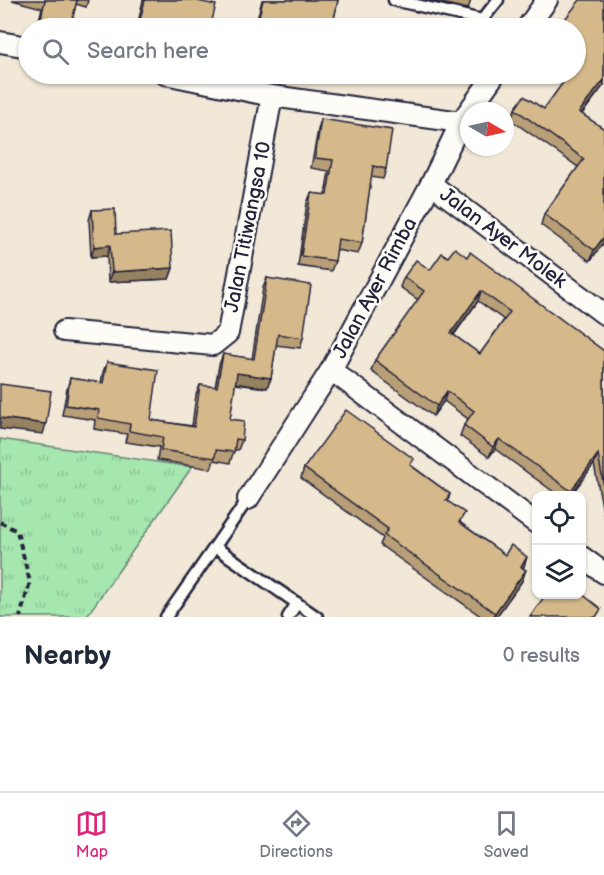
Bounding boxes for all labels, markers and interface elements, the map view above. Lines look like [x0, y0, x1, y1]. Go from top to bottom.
search box [18, 18, 586, 84]
icon: search [39, 35, 72, 68]
text: Search here [87, 38, 209, 65]
north arrow [460, 102, 514, 156]
street label: Jalan Titiwangsa 10 [220, 140, 276, 314]
street label: Jalan Ayer Molek [435, 183, 571, 294]
street label: Jalan Ayer Rimba [328, 213, 422, 363]
map controls [532, 491, 586, 599]
button: locate [532, 491, 586, 545]
button: layers [532, 545, 586, 599]
text: Nearby [24, 641, 111, 672]
text: 0 results [503, 644, 580, 668]
tab: Map [75, 807, 108, 862]
tab: Directions [259, 807, 333, 862]
tab: Saved [484, 807, 529, 862]

